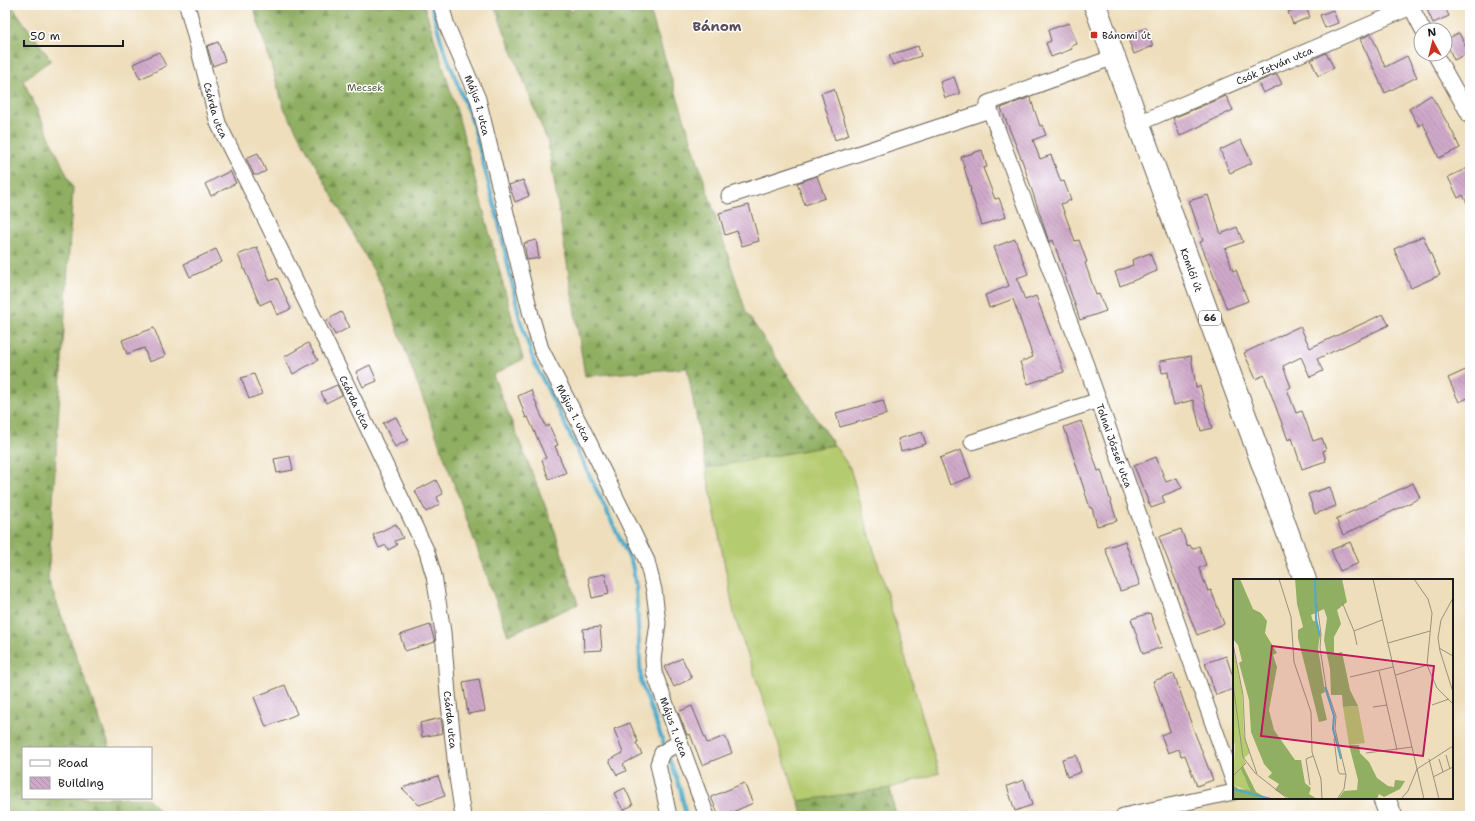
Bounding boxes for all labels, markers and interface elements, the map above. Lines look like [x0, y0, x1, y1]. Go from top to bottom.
district label: Bánom [692, 17, 742, 35]
scale bar [24, 22, 123, 48]
north arrow [1413, 22, 1453, 62]
text: N [1427, 25, 1437, 41]
text: 50 m [30, 28, 60, 44]
place label: Bánomi út [1102, 29, 1151, 42]
marker: Bánomi út [1089, 30, 1099, 40]
street label: Csók István utca [1234, 43, 1315, 88]
street label: Május 1. utca [462, 73, 493, 138]
street label: Csárda utca [201, 81, 231, 141]
park label: Mecsek [347, 81, 383, 94]
street label: Komlói út [1177, 246, 1205, 294]
road number: 66 [1199, 311, 1221, 325]
street label: Csárda utca [336, 373, 373, 432]
street label: Május 1. utca [553, 382, 594, 445]
street label: Tolnai József utca [1093, 402, 1135, 490]
inset map [1233, 579, 1453, 799]
street label: Csárda utca [441, 690, 460, 750]
street label: Május 1. utca [657, 695, 691, 760]
legend [22, 747, 152, 799]
text: Road [58, 755, 89, 771]
text: Building [58, 775, 104, 791]

